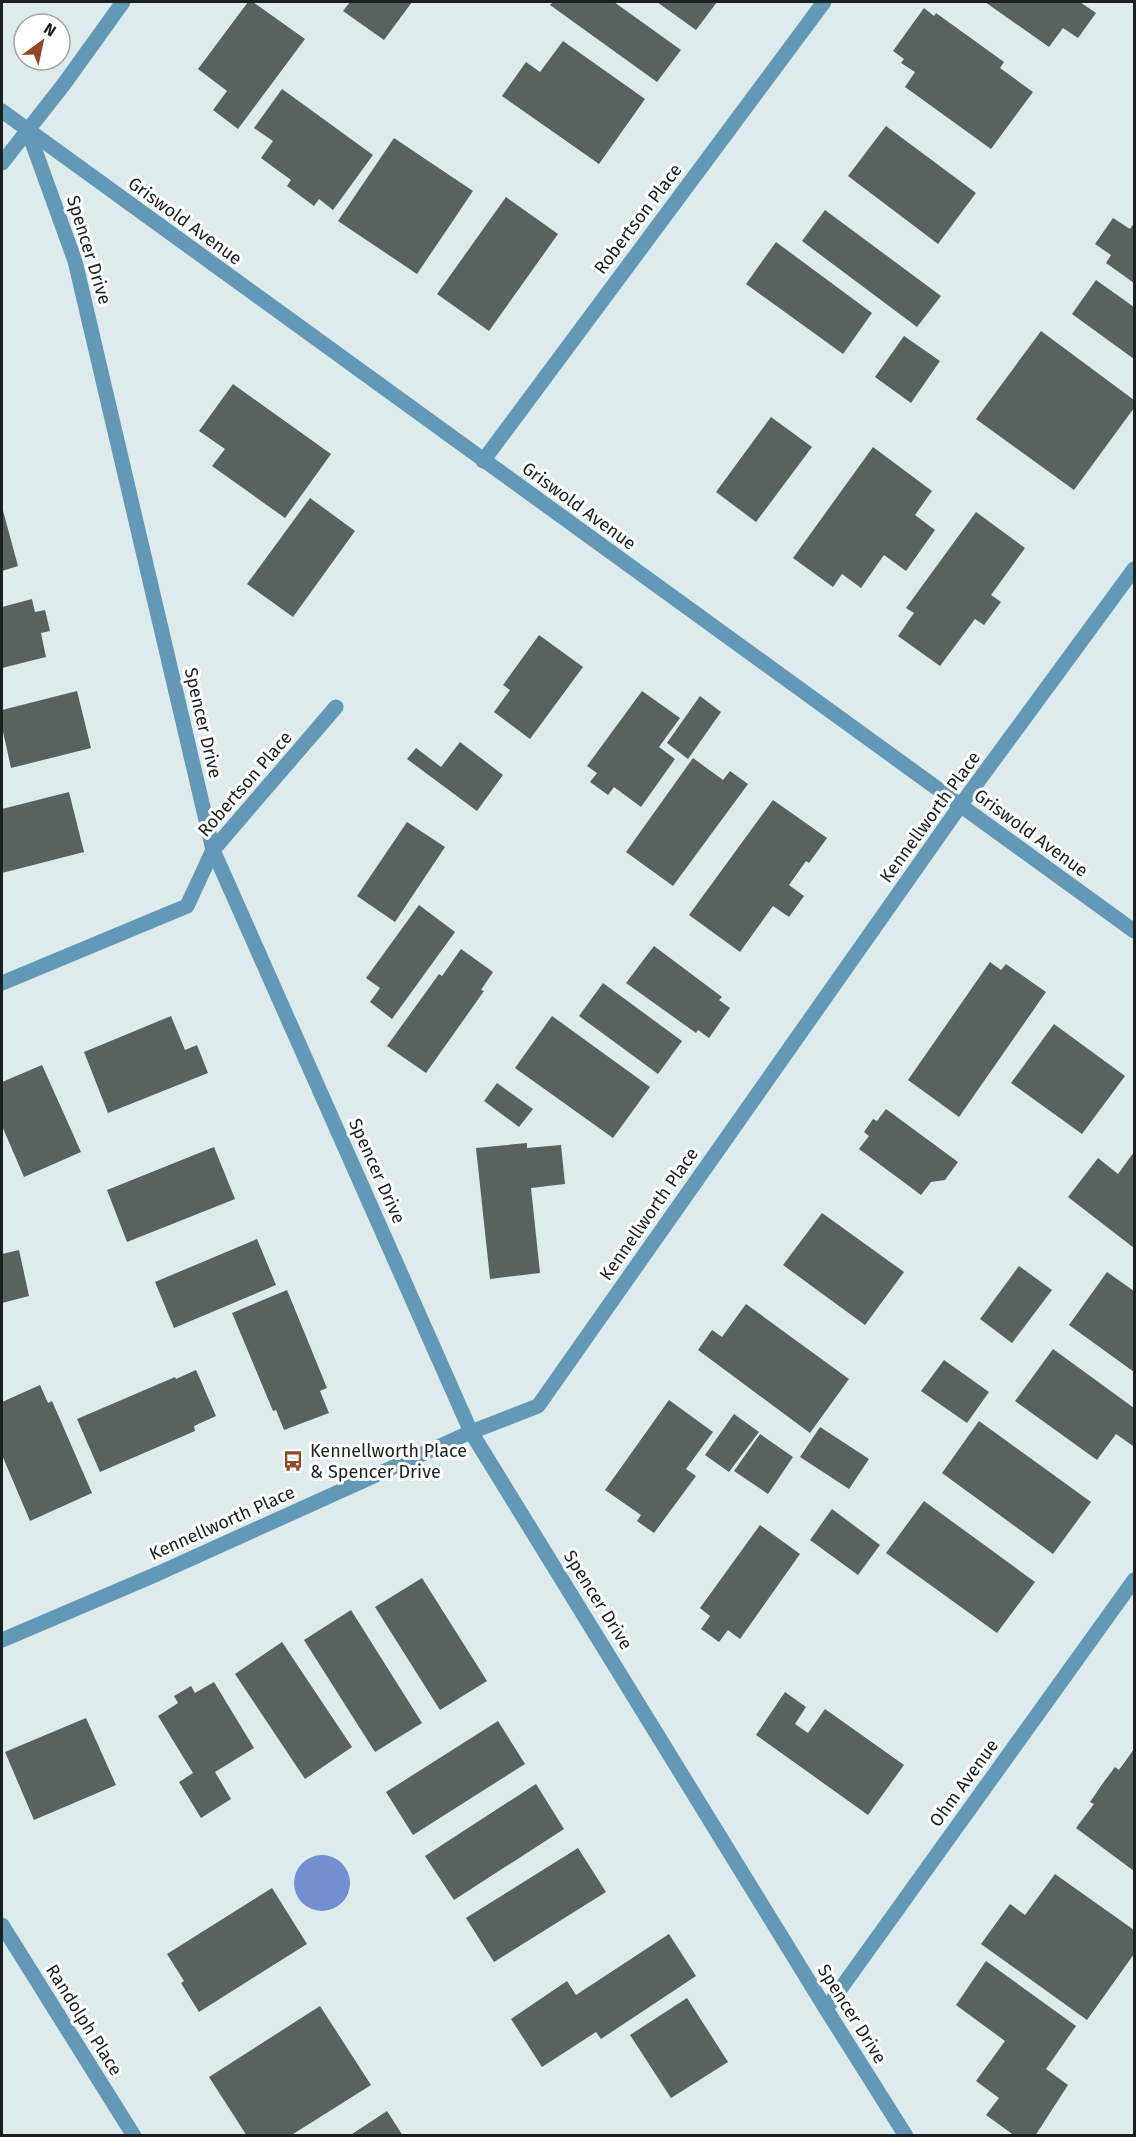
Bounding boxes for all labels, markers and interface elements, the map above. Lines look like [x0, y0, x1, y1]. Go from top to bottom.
north arrow [12, 12, 72, 72]
text: N [40, 19, 60, 41]
street label: Robertson Place [589, 159, 687, 279]
street label: Griswold Avenue [124, 172, 246, 270]
street label: Spencer Drive [62, 193, 116, 307]
street label: Griswold Avenue [518, 457, 640, 555]
street label: Spencer Drive [180, 666, 226, 780]
street label: Robertson Place [193, 727, 297, 841]
street label: Kennellworth Place [875, 747, 985, 887]
street label: Griswold Avenue [970, 784, 1092, 882]
street label: Spencer Drive [344, 1115, 410, 1227]
street label: Kennellworth Place [595, 1143, 703, 1285]
place label: Kennellworth Place & Spencer Drive [310, 1440, 467, 1483]
bus stop icon: Kennellworth Place & Spencer Drive [281, 1449, 305, 1473]
street label: Kennellworth Place [146, 1481, 298, 1565]
street label: Spencer Drive [559, 1546, 637, 1654]
street label: Ohm Avenue [925, 1735, 1003, 1831]
street label: Randolph Place [41, 1960, 127, 2080]
street label: Spencer Drive [813, 1960, 891, 2068]

